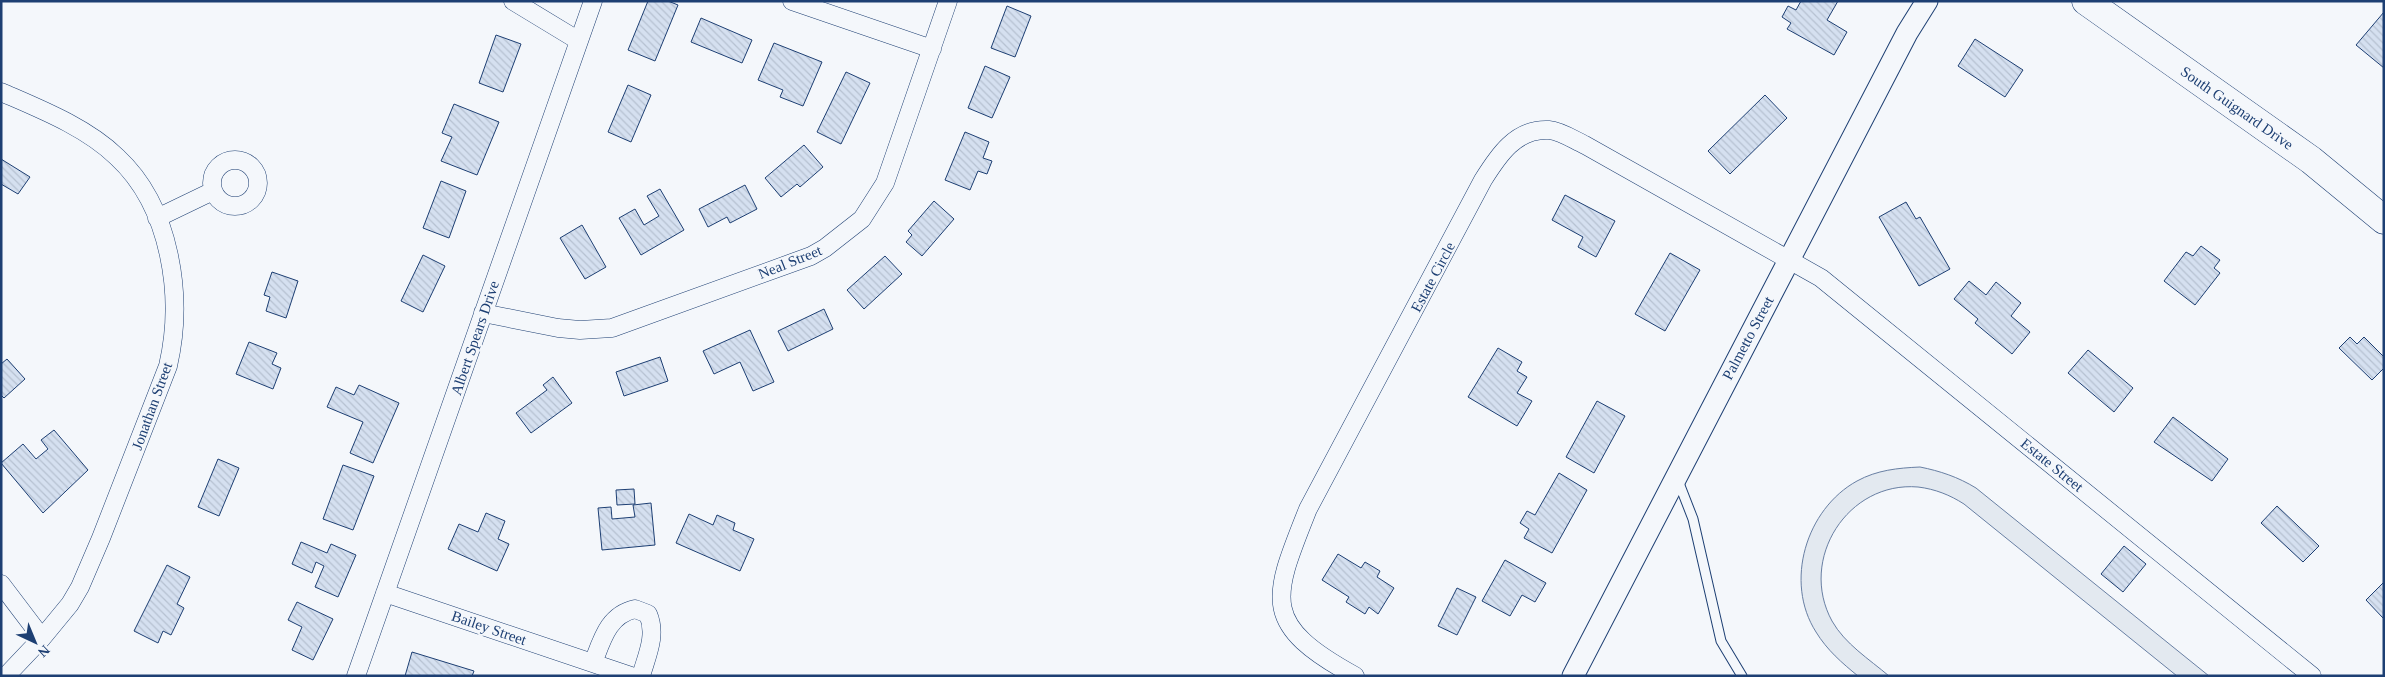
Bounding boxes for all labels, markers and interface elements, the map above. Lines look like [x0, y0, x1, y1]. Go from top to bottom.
street label: South Guignard Drive [2178, 63, 2296, 153]
street label: Estate Circle [1408, 239, 1458, 315]
street label: Neal Street [756, 242, 825, 282]
street label: Albert Spears Drive [448, 278, 502, 397]
street label: Palmetto Street [1719, 293, 1777, 382]
street label: Jonathan Street [129, 359, 176, 452]
street label: Estate Street [2018, 435, 2087, 495]
street label: Bailey Street [450, 608, 529, 649]
north arrow [10, 617, 60, 667]
text: N [35, 642, 53, 660]

